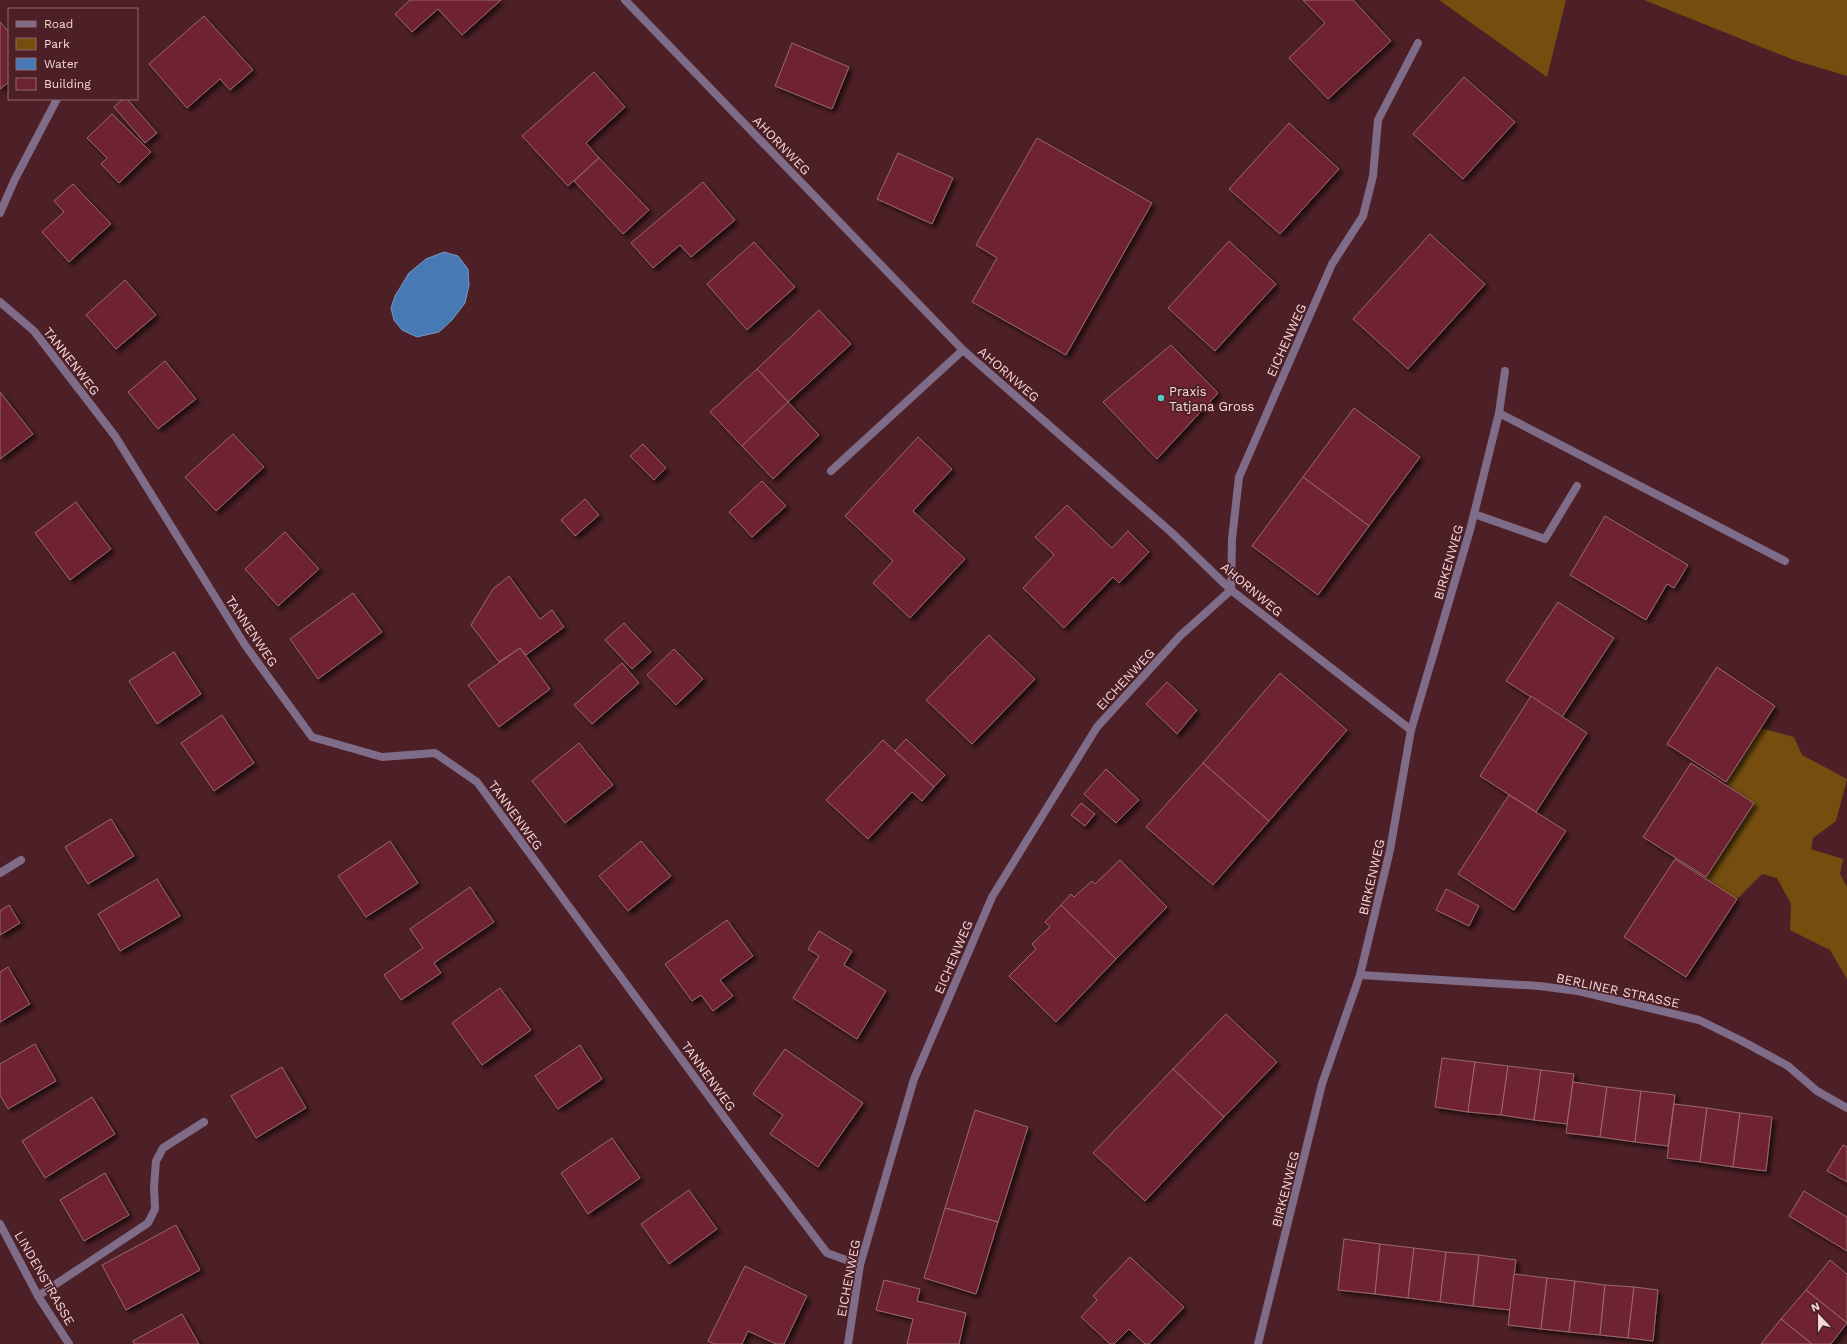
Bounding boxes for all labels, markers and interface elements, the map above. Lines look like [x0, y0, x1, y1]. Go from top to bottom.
legend [8, 8, 138, 100]
text: Road [44, 17, 73, 31]
text: Park [44, 37, 70, 51]
text: Water [44, 57, 79, 71]
text: Building [44, 77, 91, 91]
street label: AHORNWEG [750, 113, 813, 178]
street label: EICHENWEG [1264, 301, 1309, 379]
street label: TANNENWEG [40, 324, 103, 398]
street label: AHORNWEG [975, 344, 1042, 405]
place label: Praxis Tatjana Gross [1169, 384, 1255, 414]
marker: Praxis Tatjana Gross [1156, 393, 1166, 403]
street label: BIRKENWEG [1431, 523, 1466, 601]
street label: AHORNWEG [1218, 559, 1286, 620]
street label: TANNENWEG [222, 593, 281, 670]
street label: EICHENWEG [1093, 646, 1158, 713]
street label: TANNENWEG [485, 778, 546, 853]
street label: BIRKENWEG [1355, 838, 1387, 916]
street label: EICHENWEG [931, 918, 976, 996]
street label: BERLINER STRASSE [1555, 970, 1681, 1011]
street label: TANNENWEG [678, 1039, 739, 1114]
street label: BIRKENWEG [1269, 1150, 1302, 1228]
street label: LINDENSTRASSE [12, 1228, 78, 1328]
street label: EICHENWEG [834, 1238, 863, 1318]
north arrow [1799, 1296, 1839, 1336]
text: N [1809, 1300, 1822, 1315]

